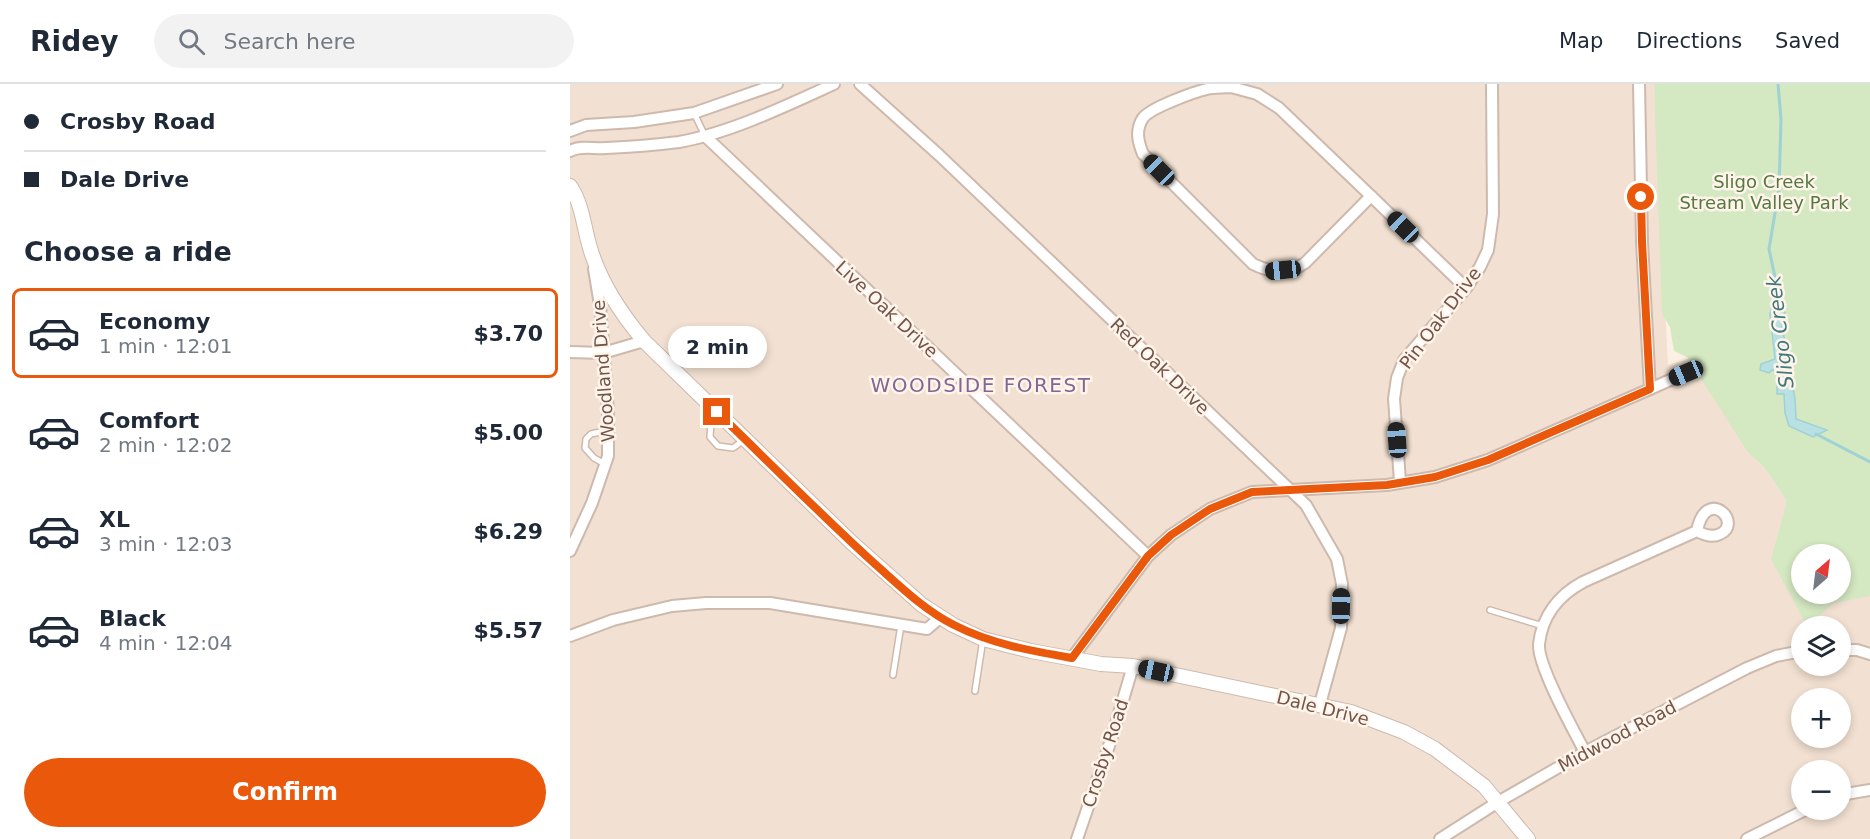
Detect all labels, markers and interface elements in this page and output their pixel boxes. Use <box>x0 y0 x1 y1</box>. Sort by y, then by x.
search box <box>154 14 574 68</box>
text: Ridey <box>30 25 118 58</box>
icon: search <box>175 25 208 58</box>
text: Search here <box>223 29 356 54</box>
text: Map <box>1559 29 1603 53</box>
text: Directions <box>1636 29 1742 53</box>
text: Saved <box>1775 29 1840 53</box>
text: Crosby Road <box>60 109 216 134</box>
car <box>1140 151 1178 189</box>
text: Dale Drive <box>60 167 189 192</box>
park label: Sligo Creek Stream Valley Park <box>1679 171 1849 213</box>
route start <box>1627 183 1654 210</box>
car <box>1384 208 1422 246</box>
text: Choose a ride <box>24 236 232 267</box>
street label: Live Oak Drive <box>832 256 942 362</box>
car <box>1264 259 1302 281</box>
street label: Pin Oak Drive <box>1395 263 1485 373</box>
water label: Sligo Creek <box>1761 273 1799 390</box>
street label: Woodland Drive <box>588 299 618 443</box>
icon: car <box>27 306 81 360</box>
text: Economy <box>99 309 210 334</box>
street label: Red Oak Drive <box>1106 314 1214 418</box>
text: $3.70 <box>473 321 543 346</box>
callout: 2 min <box>668 325 766 367</box>
text: 1 min · 12:01 <box>99 334 233 358</box>
text: 2 min <box>686 335 749 359</box>
car <box>1666 358 1706 388</box>
district label: WOODSIDE FOREST <box>871 373 1091 397</box>
route end <box>703 398 730 425</box>
icon: car <box>27 405 81 459</box>
text: Comfort <box>99 408 199 433</box>
text: $5.00 <box>473 420 543 445</box>
car <box>1387 421 1407 459</box>
text: 2 min · 12:02 <box>99 433 233 457</box>
icon: car <box>27 504 81 558</box>
text: XL <box>99 507 130 532</box>
text: $6.29 <box>473 519 543 544</box>
text: 3 min · 12:03 <box>99 532 233 556</box>
north arrow <box>1791 544 1851 604</box>
map controls <box>1791 544 1851 820</box>
car <box>1332 588 1350 624</box>
icon: car <box>27 603 81 657</box>
text: Black <box>99 606 166 631</box>
button: layers <box>1791 616 1851 676</box>
text: $5.57 <box>473 618 543 643</box>
text: 4 min · 12:04 <box>99 631 233 655</box>
car <box>1137 658 1175 684</box>
street label: Dale Drive <box>1275 686 1371 730</box>
button: + <box>1791 688 1851 748</box>
street label: Crosby Road <box>1078 696 1132 810</box>
street label: Midwood Road <box>1554 696 1680 776</box>
button: Confirm <box>24 758 546 827</box>
button: − <box>1791 760 1851 820</box>

